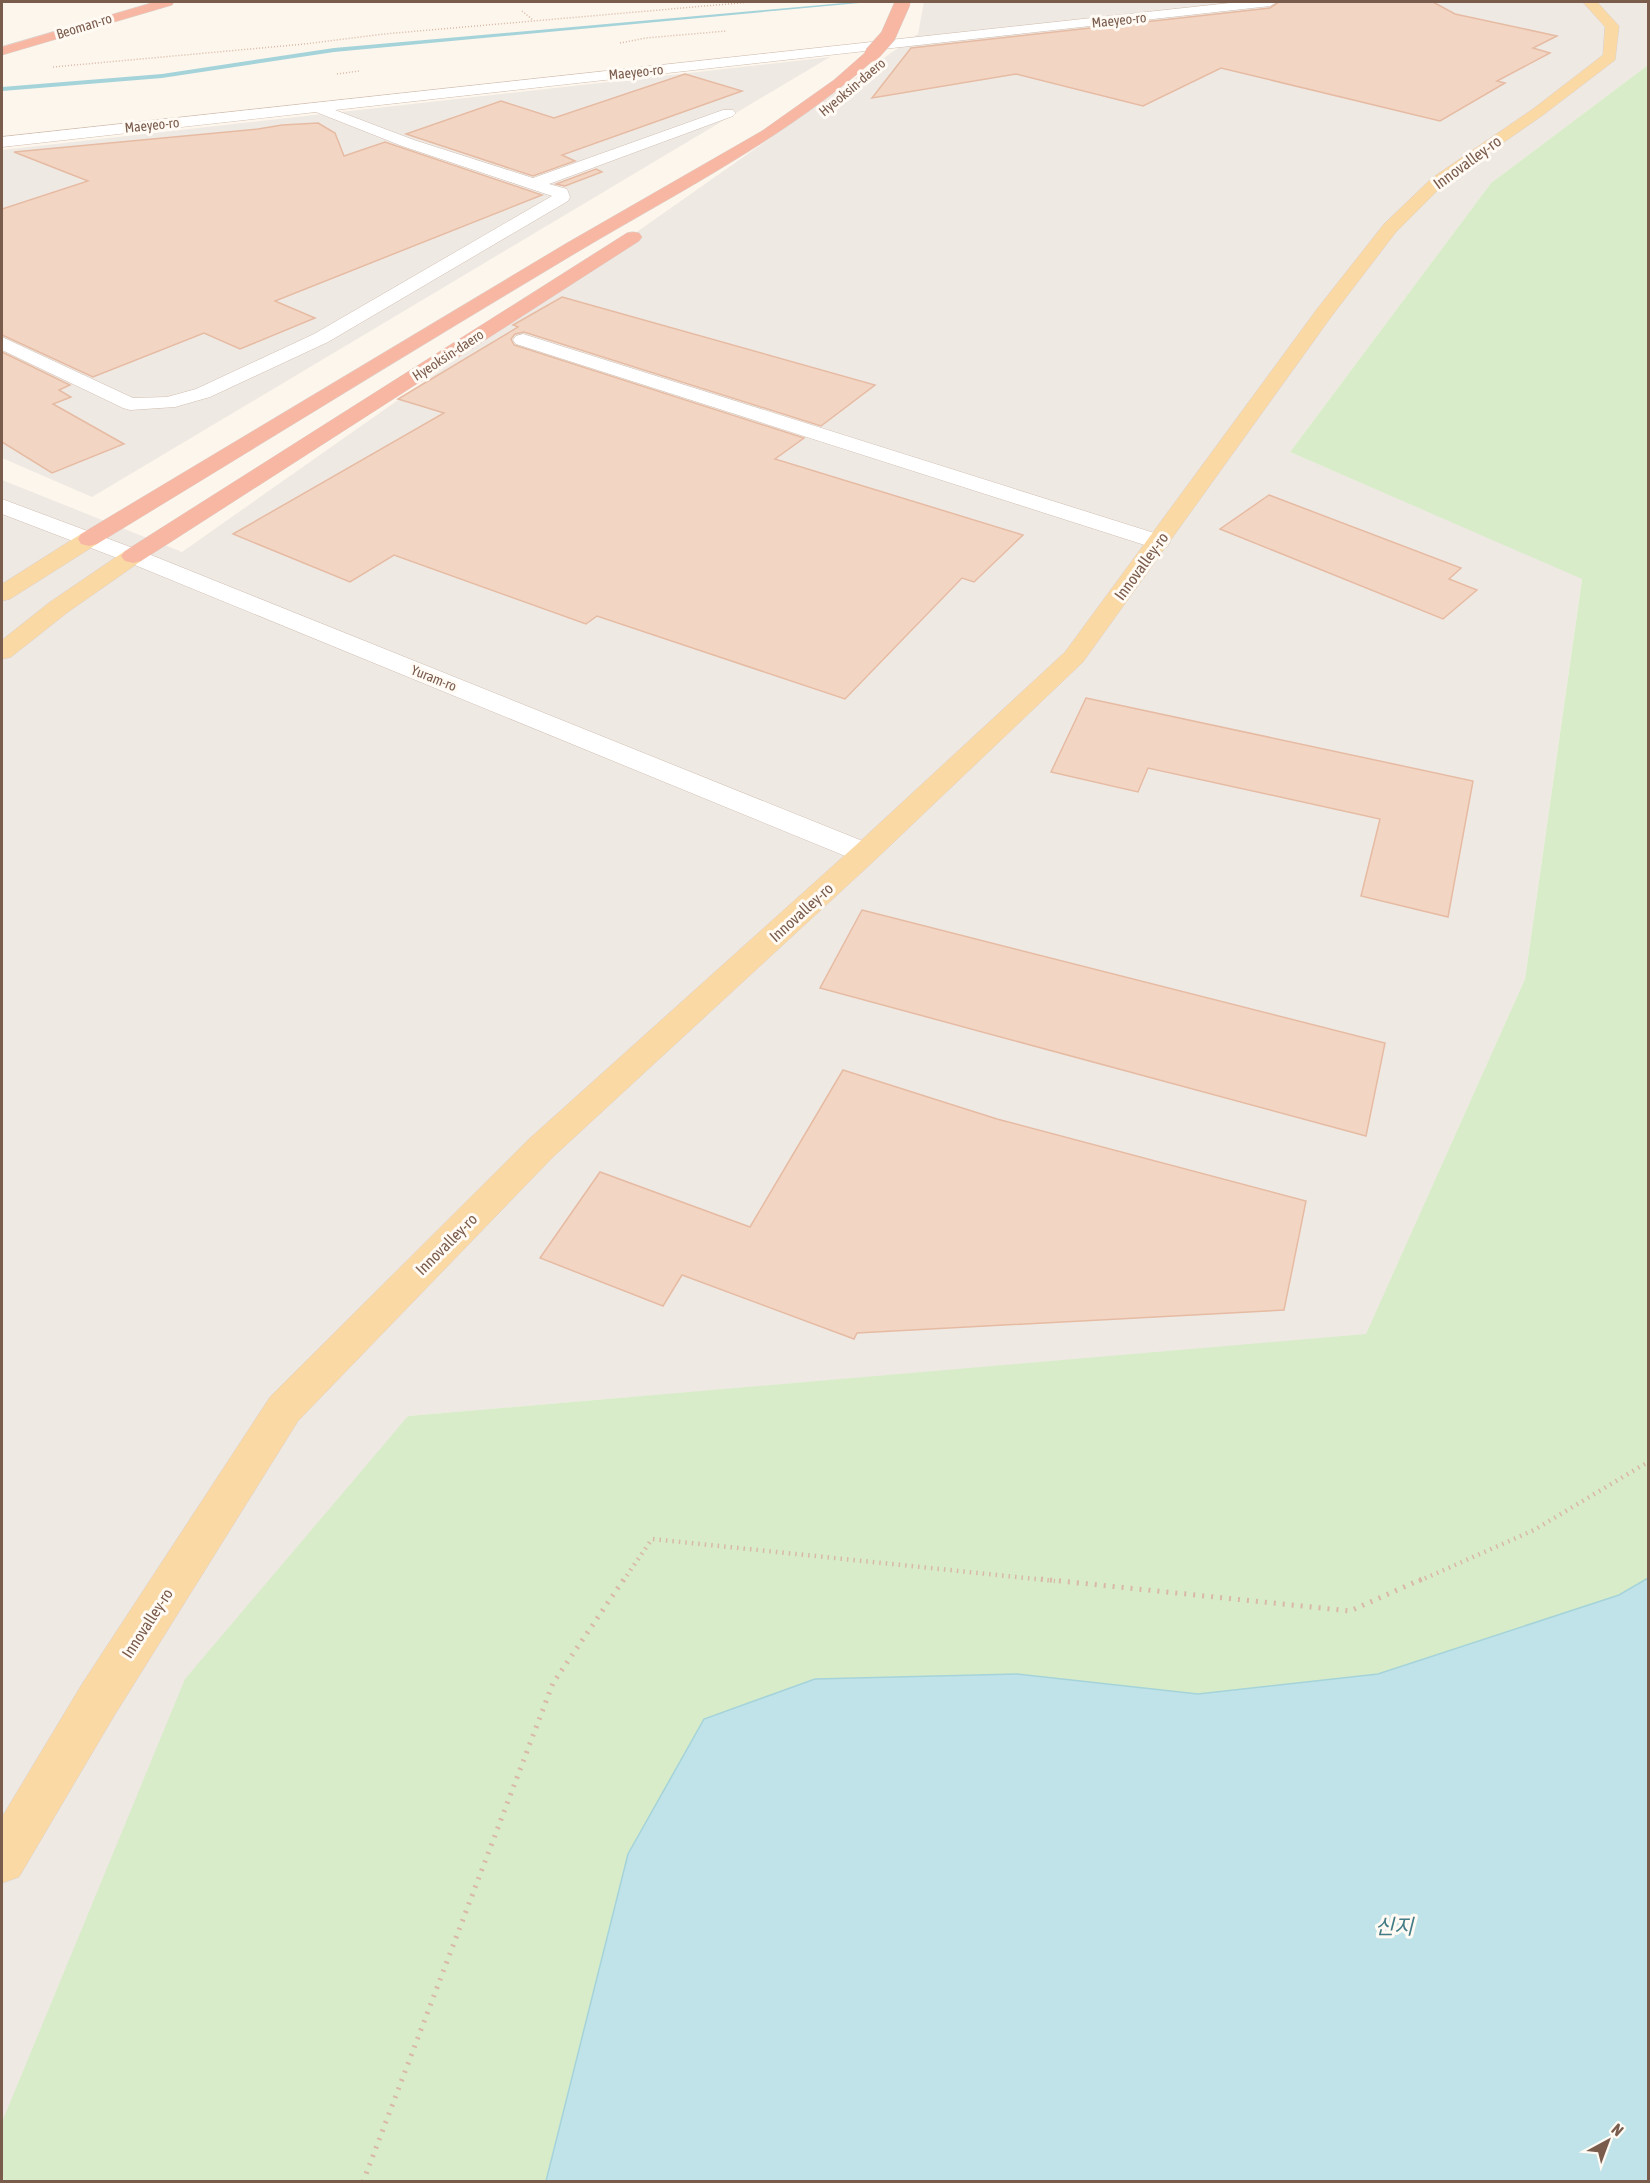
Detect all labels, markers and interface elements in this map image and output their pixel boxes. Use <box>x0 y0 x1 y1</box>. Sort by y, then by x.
street label: Maeyeo-ro <box>1091 9 1147 31</box>
street label: Beoman-ro <box>54 10 114 42</box>
street label: Hyeoksin-daero <box>816 55 888 119</box>
street label: Maeyeo-ro <box>608 61 664 83</box>
street label: Maeyeo-ro <box>124 114 180 136</box>
street label: Innovalley-ro <box>1430 131 1505 193</box>
street label: Hyeoksin-daero <box>409 326 487 384</box>
street label: Innovalley-ro <box>1110 529 1172 604</box>
street label: Yuram-ro <box>409 662 459 694</box>
street label: Innovalley-ro <box>766 879 837 946</box>
street label: Innovalley-ro <box>412 1210 481 1279</box>
street label: Innovalley-ro <box>118 1585 177 1662</box>
water label: 신지 <box>1375 1914 1415 1938</box>
north arrow <box>1578 2111 1638 2171</box>
text: N <box>1608 2120 1627 2140</box>

